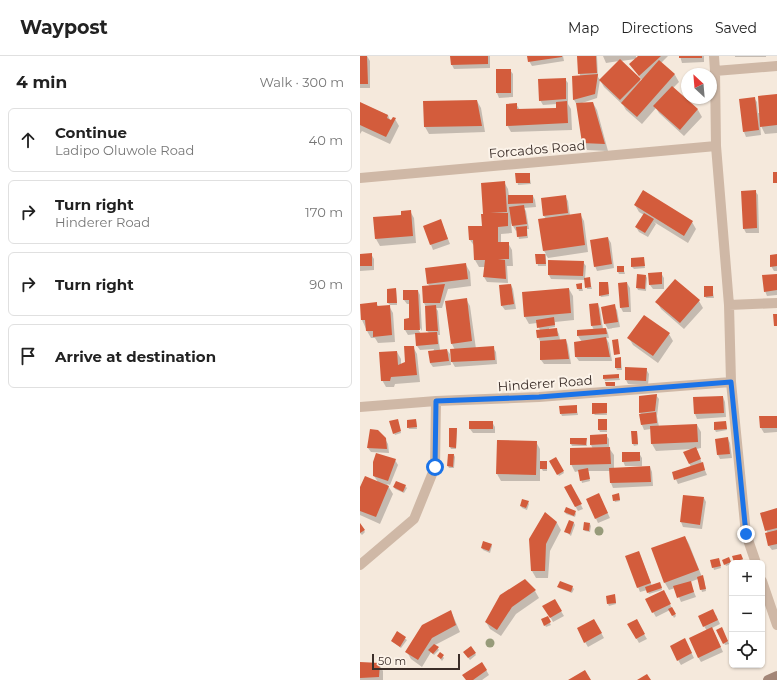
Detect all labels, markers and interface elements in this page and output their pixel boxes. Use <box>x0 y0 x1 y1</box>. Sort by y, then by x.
text: Waypost <box>20 16 108 39</box>
text: Map <box>568 19 599 37</box>
text: Directions <box>621 19 693 37</box>
text: Saved <box>715 19 757 37</box>
north arrow <box>681 68 717 104</box>
text: 4 min <box>16 72 67 92</box>
text: Walk · 300 m <box>259 74 344 90</box>
text: Continue <box>55 123 127 142</box>
icon: ahead <box>17 129 39 151</box>
text: 40 m <box>309 132 343 148</box>
street label: Forcados Road <box>488 137 586 161</box>
text: Ladipo Oluwole Road <box>55 142 194 158</box>
text: Turn right <box>55 195 134 214</box>
icon: right <box>17 201 39 223</box>
text: 170 m <box>305 204 343 220</box>
text: Hinderer Road <box>55 214 150 230</box>
icon: right <box>17 273 39 295</box>
text: Turn right <box>55 275 134 294</box>
text: 90 m <box>309 276 343 292</box>
icon: arrive <box>17 345 39 367</box>
text: Arrive at destination <box>55 347 216 366</box>
street label: Hinderer Road <box>497 372 593 394</box>
route start <box>426 458 444 476</box>
route end <box>737 525 755 543</box>
map controls <box>729 560 765 668</box>
button: + <box>729 560 765 596</box>
button: − <box>729 596 765 632</box>
button: locate <box>729 632 765 668</box>
scale bar <box>372 652 460 671</box>
text: 50 m <box>378 654 406 668</box>

